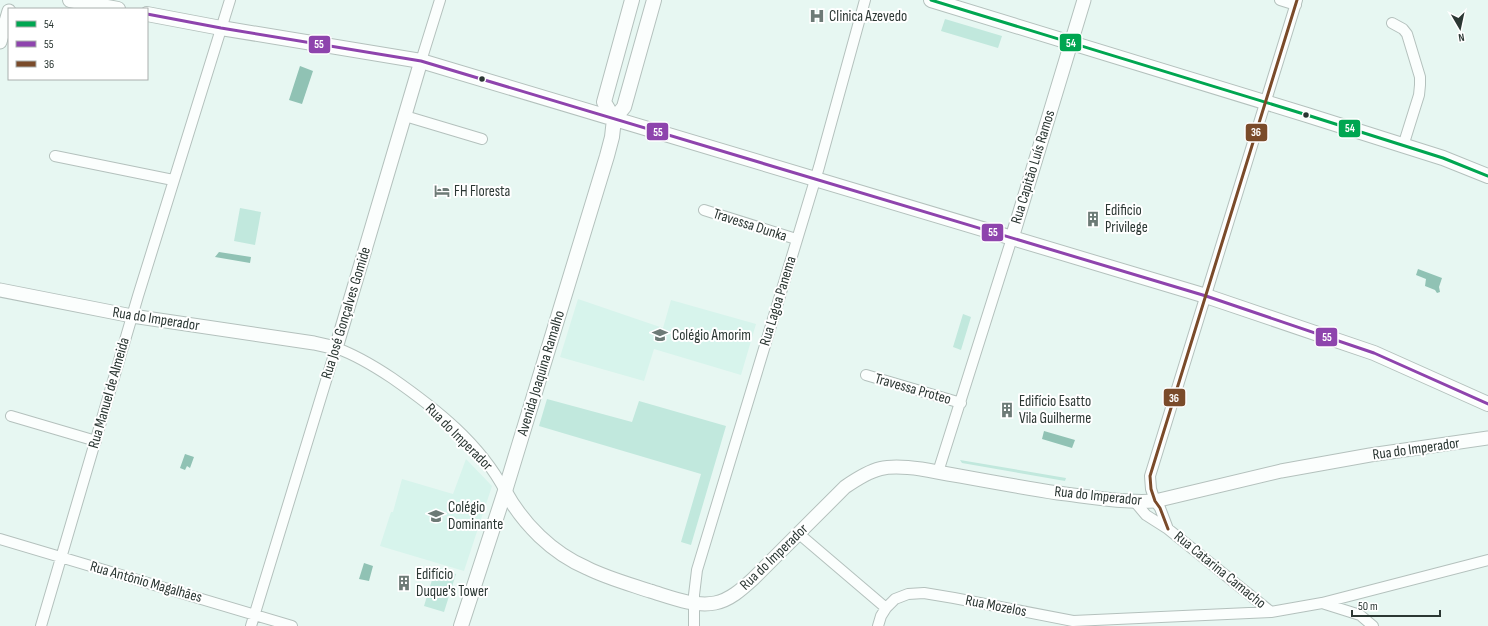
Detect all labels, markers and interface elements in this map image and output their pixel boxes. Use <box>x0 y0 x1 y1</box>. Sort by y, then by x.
hospital icon: Clinica Azevedo <box>808 7 826 25</box>
place label: Clinica Azevedo <box>829 7 907 26</box>
legend <box>8 8 148 80</box>
north arrow <box>1440 8 1480 48</box>
text: 54 <box>44 17 54 32</box>
text: N <box>1457 31 1465 44</box>
line badge: 54 <box>1059 33 1082 52</box>
line badge: 55 <box>308 35 331 54</box>
text: 55 <box>44 37 54 52</box>
text: 54 <box>1066 37 1076 50</box>
text: 55 <box>314 38 324 51</box>
text: 36 <box>44 57 54 72</box>
unlabelled marker <box>477 74 487 84</box>
street label: Rua Capitão Luís Ramos <box>1007 108 1059 226</box>
unlabelled marker <box>1301 110 1311 120</box>
line badge: 54 <box>1338 119 1361 138</box>
line badge: 55 <box>646 122 669 141</box>
text: 54 <box>1345 122 1355 135</box>
line badge: 36 <box>1245 123 1268 142</box>
text: 55 <box>653 126 663 139</box>
text: 36 <box>1251 126 1261 139</box>
hotel icon: FH Floresta <box>433 182 451 200</box>
place label: FH Floresta <box>454 182 511 201</box>
place label: Edificio Privilege <box>1105 201 1148 237</box>
street label: Travessa Dunka <box>711 204 790 246</box>
building icon: Edificio Privilege <box>1084 210 1102 228</box>
line badge: 55 <box>981 223 1004 242</box>
text: 55 <box>988 226 998 239</box>
street label: Rua José Gonçalves Gomide <box>317 245 375 381</box>
street label: Rua Lagoa Panema <box>755 254 801 348</box>
street label: Rua do Imperador <box>111 303 202 335</box>
street label: Avenida Joaquina Ramalho <box>513 308 569 439</box>
school or university icon: Colégio Amorim <box>651 326 669 344</box>
place label: Colégio Amorim <box>672 326 751 345</box>
line badge: 55 <box>1315 327 1338 347</box>
text: 55 <box>1322 331 1332 344</box>
street label: Rua Manuel de Almeida <box>84 335 134 451</box>
street label: Travessa Proteo <box>873 369 953 409</box>
line badge: 36 <box>1163 388 1186 407</box>
place label: Edifício Esatto Vila Guilherme <box>1019 392 1091 428</box>
text: 36 <box>1169 392 1179 405</box>
street label: Rua do Imperador <box>421 399 497 475</box>
building icon: Edifício Esatto Vila Guilherme <box>998 401 1016 419</box>
street label: Rua do Imperador <box>1371 433 1461 465</box>
street label: Rua do Imperador <box>1053 482 1143 510</box>
place label: Colégio Dominante <box>448 498 503 534</box>
school or university icon: Colégio Dominante <box>427 507 445 525</box>
street label: Rua do Imperador <box>736 519 813 594</box>
street label: Rua Catarina Camacho <box>1170 527 1270 613</box>
street label: Rua Antônio Magalhães <box>88 557 204 607</box>
place label: Edifício Duque's Tower <box>416 565 489 601</box>
building icon: Edifício Duque's Tower <box>395 574 413 592</box>
street label: Rua Mozelos <box>964 591 1028 621</box>
scale bar <box>1352 592 1440 618</box>
text: 50 m <box>1358 599 1378 614</box>

